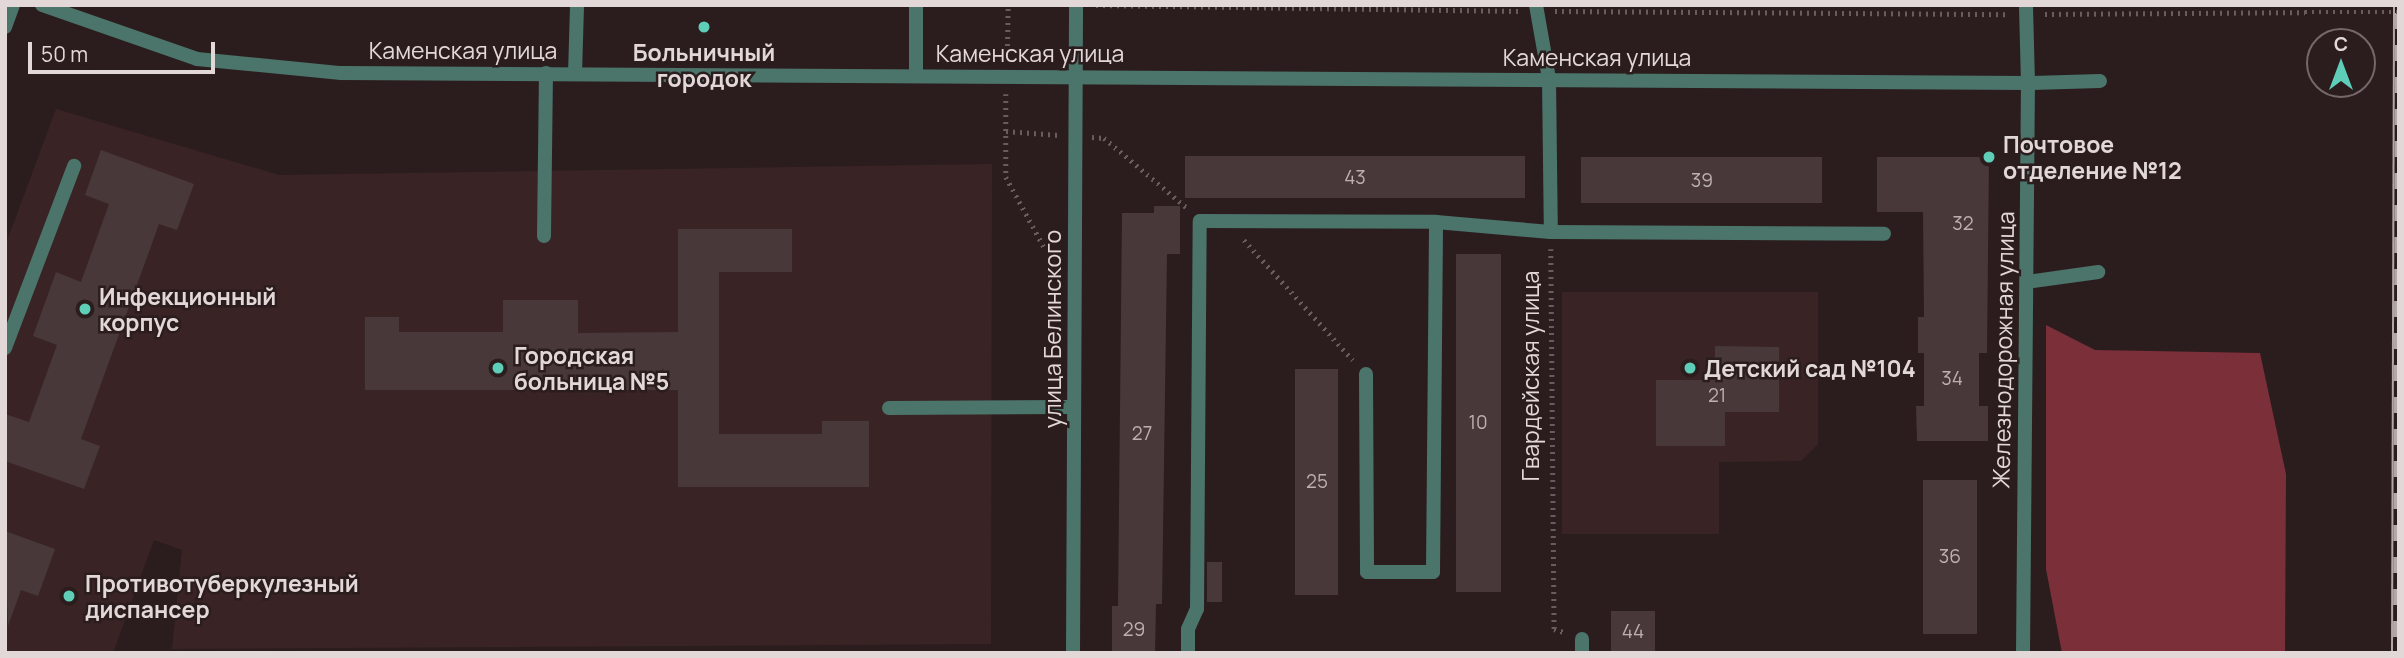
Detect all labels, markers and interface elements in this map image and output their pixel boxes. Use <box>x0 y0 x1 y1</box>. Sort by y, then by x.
marker: Больничный городок <box>696 19 712 35</box>
scale bar <box>32 28 219 72</box>
north arrow <box>2306 28 2376 98</box>
text: С <box>2334 31 2348 57</box>
street label: Каменская улица <box>369 36 557 64</box>
place label: Больничный городок <box>633 38 775 92</box>
street label: Каменская улица <box>936 39 1124 67</box>
text: 50 m <box>41 40 88 68</box>
street label: Каменская улица <box>1503 43 1691 71</box>
place label: Почтовое отделение №12 <box>2003 130 2182 184</box>
marker: Почтовое отделение №12 <box>1981 149 1997 165</box>
house number: 43 <box>1344 167 1366 189</box>
house number: 39 <box>1691 170 1713 192</box>
street label: Железнодорожная улица <box>1987 211 2019 489</box>
house number: 32 <box>1952 213 1974 235</box>
street label: улица Белинского <box>1038 230 1066 428</box>
street label: Гвардейская улица <box>1516 271 1544 481</box>
place label: Инфекционный корпус <box>99 282 276 336</box>
marker: Инфекционный корпус <box>77 301 93 317</box>
place label: Городская больница №5 <box>514 341 669 395</box>
place label: Детский сад №104 <box>1704 354 1916 382</box>
marker: Городская больница №5 <box>488 358 508 378</box>
marker: Детский сад №104 <box>1682 360 1698 376</box>
house number: 34 <box>1941 368 1963 390</box>
house number: 21 <box>1708 385 1726 407</box>
house number: 10 <box>1469 412 1487 434</box>
house number: 27 <box>1132 423 1152 445</box>
house number: 25 <box>1306 471 1328 493</box>
house number: 36 <box>1939 546 1961 568</box>
place label: Противотуберкулезный диспансер <box>85 569 359 623</box>
marker: Противотуберкулезный диспансер <box>59 586 79 606</box>
house number: 29 <box>1123 619 1145 641</box>
house number: 44 <box>1622 621 1644 643</box>

